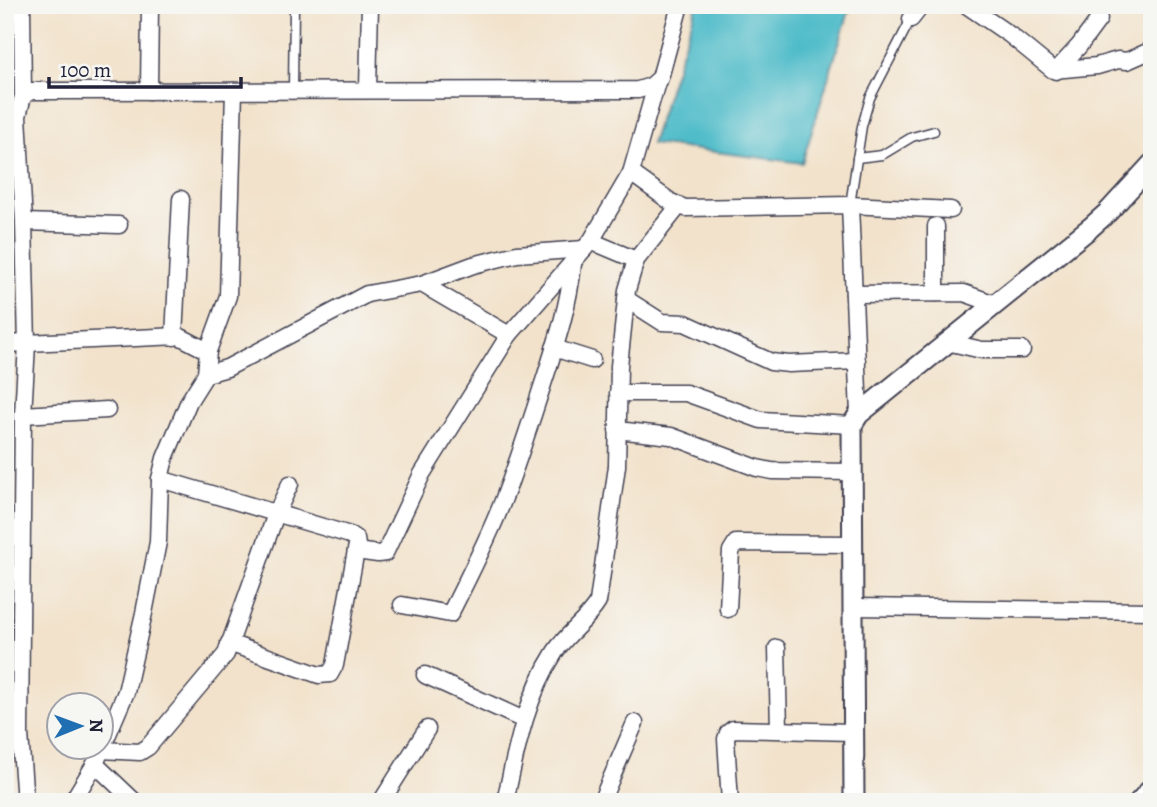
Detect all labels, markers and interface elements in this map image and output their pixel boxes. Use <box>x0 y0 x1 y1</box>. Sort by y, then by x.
scale bar <box>49 46 242 90</box>
text: 100 m <box>60 56 111 84</box>
north arrow <box>46 692 116 762</box>
text: N <box>83 719 109 733</box>

